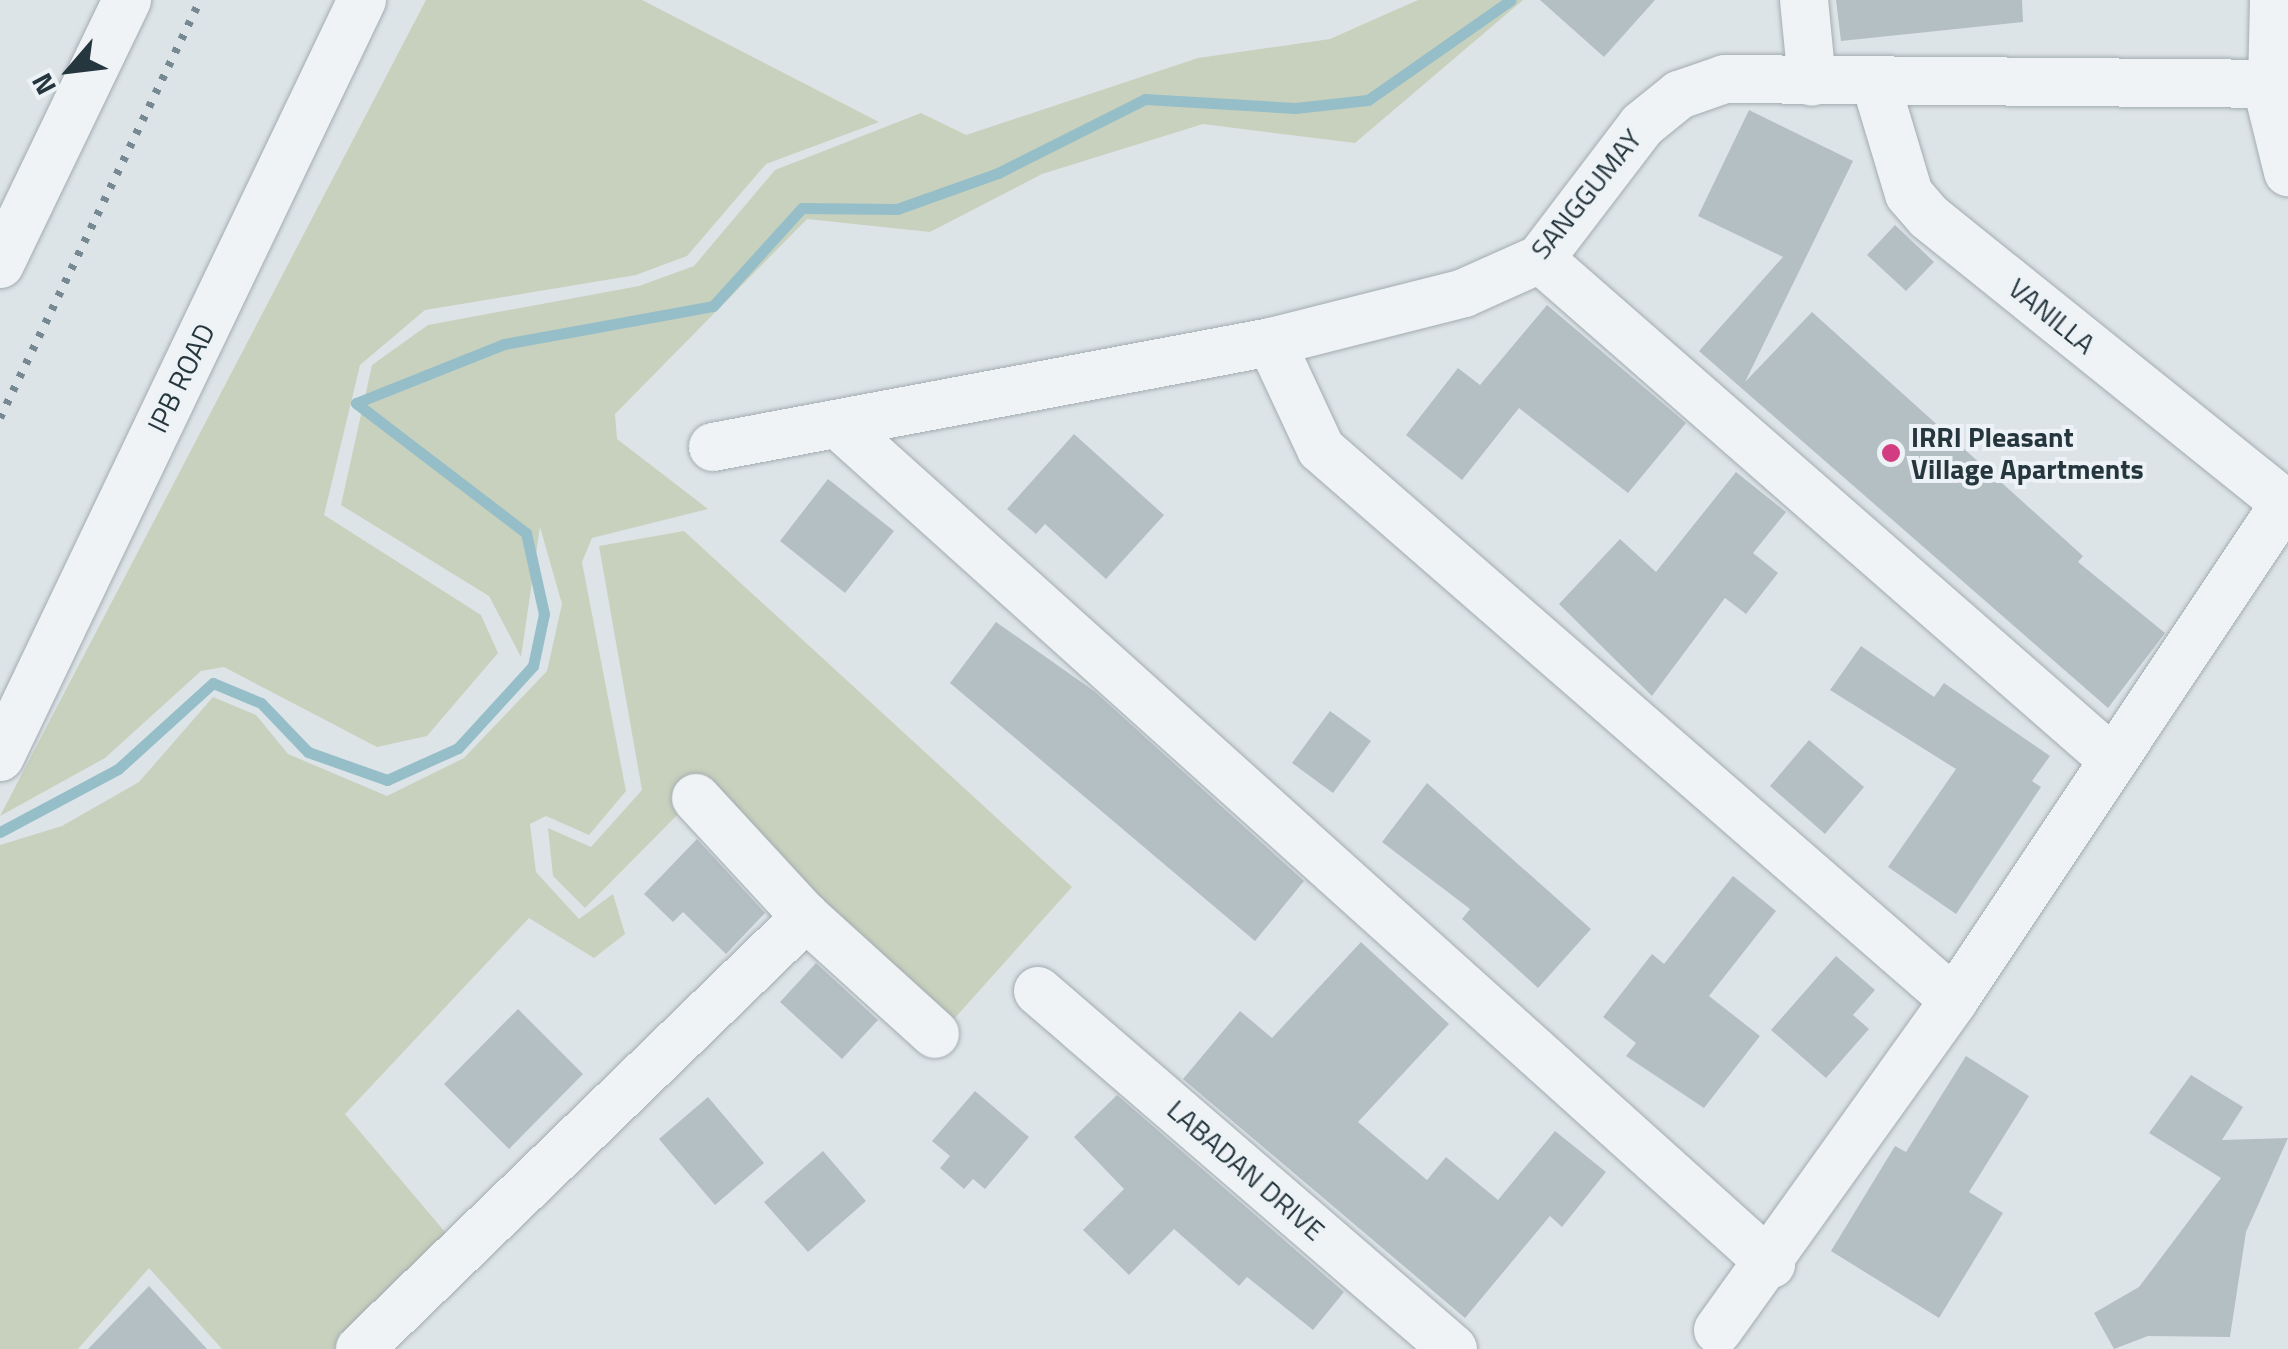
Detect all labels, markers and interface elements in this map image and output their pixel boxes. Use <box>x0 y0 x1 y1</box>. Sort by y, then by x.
north arrow <box>20 20 120 120</box>
text: N <box>20 66 67 103</box>
street label: SANGGUMAY <box>1524 122 1648 266</box>
street label: VANILLA <box>2002 271 2102 361</box>
street label: IPB ROAD <box>140 318 222 438</box>
place label: IRRI Pleasant Village Apartments <box>1911 420 2144 486</box>
marker: IRRI Pleasant Village Apartments <box>1880 442 1902 464</box>
street label: LABADAN DRIVE <box>1161 1093 1331 1247</box>

